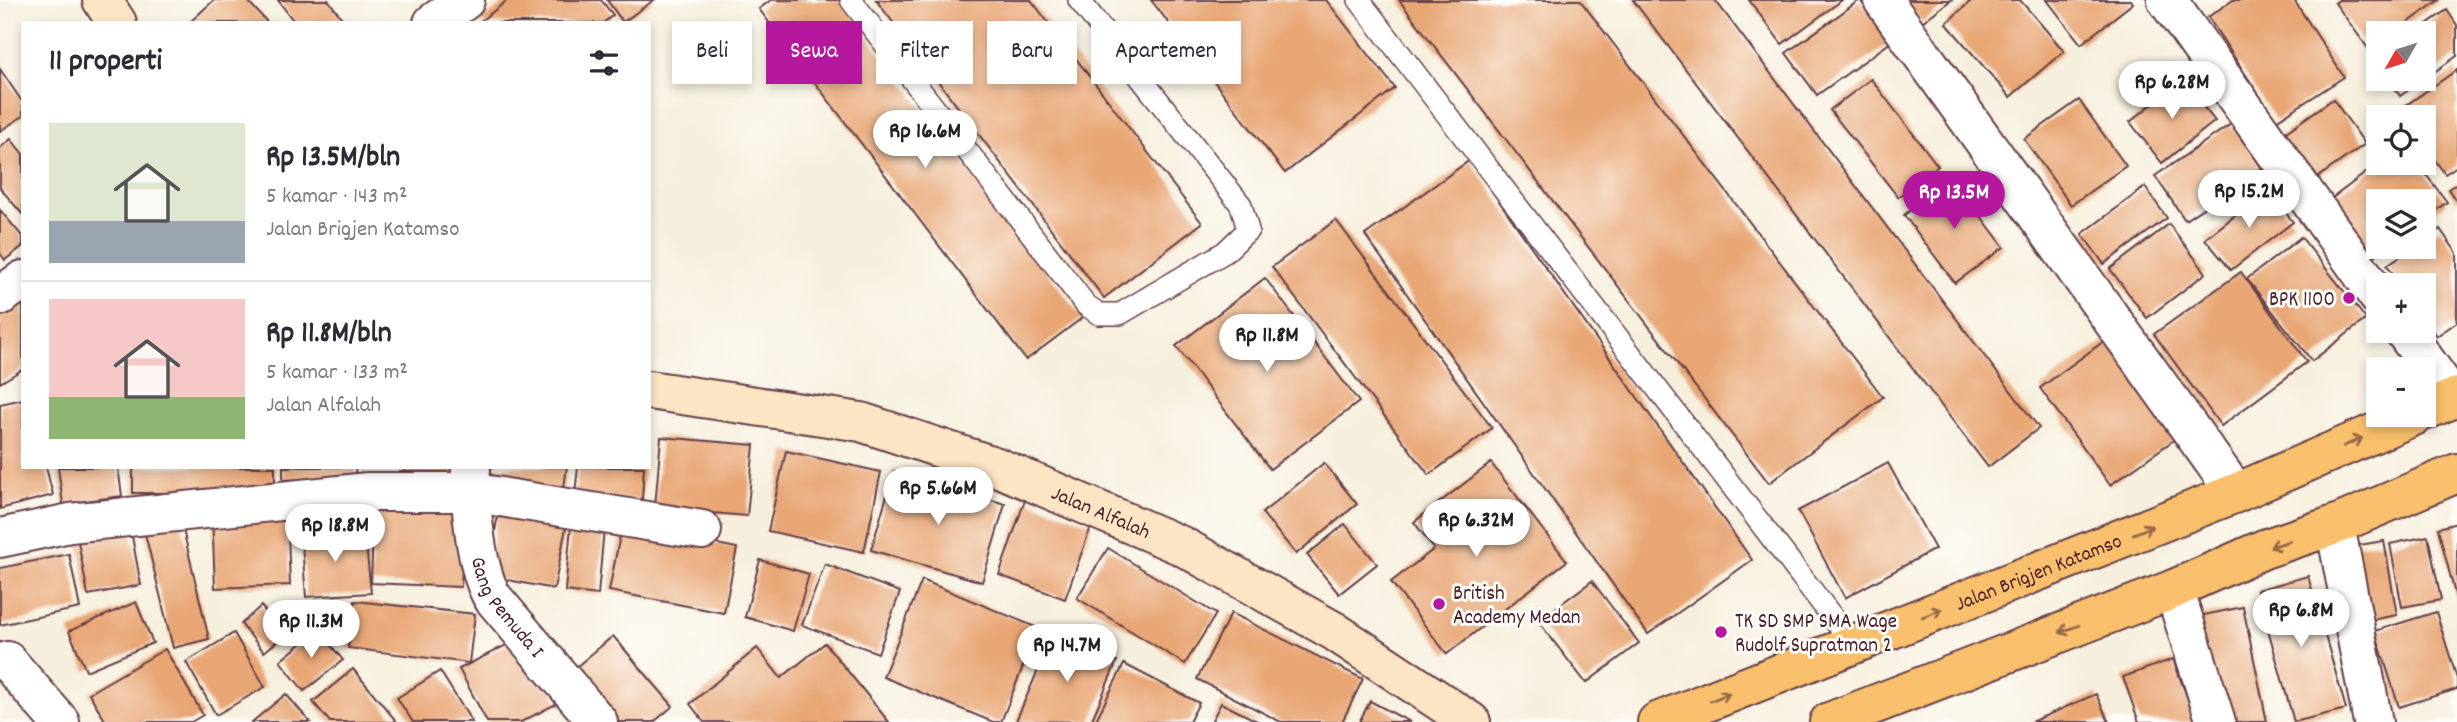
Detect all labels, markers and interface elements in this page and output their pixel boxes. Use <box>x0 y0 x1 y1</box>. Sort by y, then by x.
chip: Beli <box>672 21 752 84</box>
chip: Sewa <box>766 21 862 84</box>
chip: Filter <box>876 21 973 84</box>
chip: Baru <box>987 21 1077 84</box>
chip: Apartemen <box>1091 21 1241 84</box>
north arrow <box>2366 21 2436 91</box>
map controls <box>2366 21 2436 427</box>
text: 11 properti <box>49 42 162 85</box>
icon: filters <box>585 44 623 82</box>
pin: Rp 6.28M <box>2100 61 2244 121</box>
text: Rp 6.28M <box>2135 67 2209 100</box>
button: locate <box>2366 105 2436 175</box>
pin: Rp 16.6M <box>853 110 997 170</box>
text: Rp 16.6M <box>889 116 961 149</box>
text: Rp 13.5M/bln <box>266 138 400 181</box>
icon: home <box>105 151 189 235</box>
pin: Rp 15.2M <box>2177 170 2321 230</box>
pin: Rp 13.5M <box>1882 172 2026 231</box>
text: Rp 15.2M <box>2214 176 2284 209</box>
text: Rp 13.5M <box>1919 177 1989 210</box>
text: 5 kamar · 143 m² <box>266 181 407 214</box>
button: layers <box>2366 189 2436 259</box>
text: Jalan Brigjen Katamso <box>266 214 459 247</box>
button: + <box>2366 273 2436 343</box>
place label: BPK 1100 <box>2269 286 2335 316</box>
marker: BPK 1100 <box>2341 290 2357 306</box>
text: Rp 11.8M/bln <box>266 314 392 357</box>
pin: Rp 11.8M <box>1195 314 1339 374</box>
text: Rp 11.8M <box>1235 320 1299 353</box>
icon: home <box>105 327 189 411</box>
text: 5 kamar · 133 m² <box>266 357 408 390</box>
button: − <box>2366 357 2436 427</box>
text: Jalan Alfalah <box>266 390 381 423</box>
one-way arrow <box>2342 435 2364 448</box>
pin: Rp 5.66M <box>866 468 1010 527</box>
text: Rp 5.66M <box>899 473 977 506</box>
street label: Jalan Alfalah <box>1046 480 1154 549</box>
pin: Rp 6.32M <box>1404 500 1548 559</box>
pin: Rp 18.8M <box>263 504 407 564</box>
text: Rp 6.32M <box>1438 505 1514 538</box>
text: Rp 18.8M <box>301 510 369 543</box>
one-way arrow <box>2132 522 2154 535</box>
street label: Jalan Brigjen Katamso <box>1952 528 2127 620</box>
one-way arrow <box>2269 539 2291 551</box>
street label: Gang Pemuda I <box>461 554 550 666</box>
place label: British Academy Medan <box>1453 580 1581 634</box>
pin: Rp 6.8M <box>2236 590 2366 649</box>
text: Rp 6.8M <box>2269 595 2333 628</box>
marker: British Academy Medan <box>1431 596 1447 612</box>
pin: Rp 11.3M <box>239 600 383 660</box>
text: Rp 11.3M <box>279 606 343 639</box>
one-way arrow <box>1920 606 1942 619</box>
place label: TK SD SMP SMA Wage Rudolf Supratman 2 <box>1735 608 1897 662</box>
pin: Rp 14.7M <box>995 624 1139 684</box>
marker: TK SD SMP SMA Wage Rudolf Supratman 2 <box>1713 624 1729 640</box>
one-way arrow <box>2059 624 2081 637</box>
text: Rp 14.7M <box>1033 630 1101 663</box>
one-way arrow <box>1709 689 1731 702</box>

